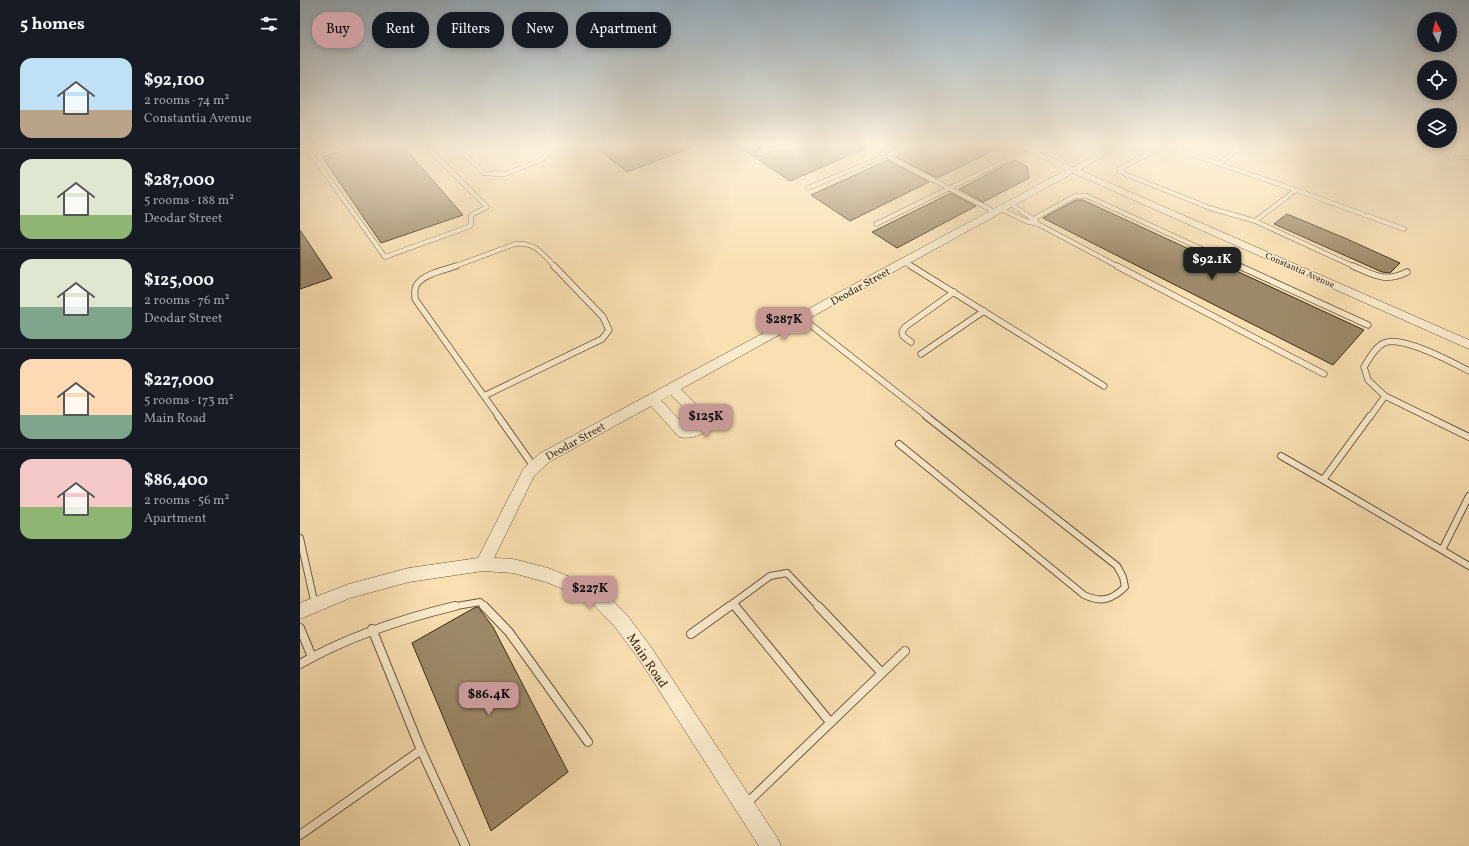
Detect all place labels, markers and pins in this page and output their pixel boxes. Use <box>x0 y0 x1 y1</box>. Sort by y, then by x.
pin: $92.1K <box>1179 247 1245 281</box>
pin: $287K <box>756 307 812 341</box>
pin: $125K <box>678 404 734 438</box>
pin: $227K <box>562 576 618 610</box>
pin: $86.4K <box>456 682 522 716</box>

